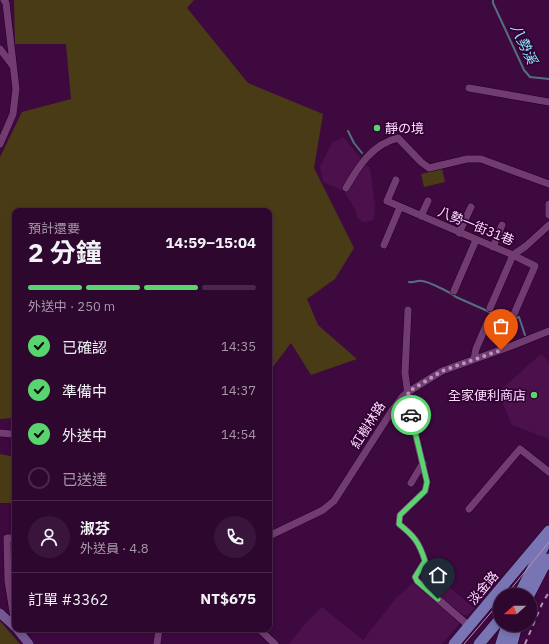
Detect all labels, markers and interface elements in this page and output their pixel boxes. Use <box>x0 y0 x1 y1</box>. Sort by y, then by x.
water label: 八勢溪 <box>507 21 542 69</box>
place label: 靜の境 <box>385 120 424 137</box>
marker: 靜の境 <box>372 123 382 133</box>
street label: 八勢一街31巷 <box>435 203 517 249</box>
text: 預計還要 <box>28 220 80 237</box>
text: 14:59–15:04 <box>165 233 256 252</box>
text: 2 分鐘 <box>28 235 102 269</box>
text: 外送中 · 250 m <box>28 298 115 315</box>
pin <box>484 309 518 350</box>
icon: bag <box>490 315 512 337</box>
icon: check <box>28 335 50 357</box>
text: 已確認 <box>62 338 107 357</box>
text: 14:35 <box>221 338 256 355</box>
icon: check <box>28 379 50 401</box>
text: 準備中 <box>62 382 107 401</box>
text: 14:37 <box>221 382 256 399</box>
place label: 全家便利商店 <box>448 387 526 404</box>
marker: 全家便利商店 <box>529 390 539 400</box>
courier <box>391 395 431 435</box>
street label: 紅樹林路 <box>347 398 389 452</box>
icon: car <box>400 404 422 426</box>
icon: check <box>28 423 50 445</box>
text: 外送中 <box>62 426 107 445</box>
text: 14:54 <box>221 426 256 443</box>
text: 已送達 <box>62 470 107 489</box>
button: person <box>28 516 70 558</box>
button: phone <box>214 516 256 558</box>
text: 淑芬 <box>80 519 110 538</box>
text: 外送員 · 4.8 <box>80 540 149 557</box>
pin <box>421 558 455 599</box>
icon: home <box>427 564 449 586</box>
street label: 淡金路 <box>464 568 502 608</box>
north arrow <box>493 588 537 632</box>
map controls <box>493 588 537 632</box>
text: NT$675 <box>200 589 256 608</box>
text: 訂單 #3362 <box>28 590 108 609</box>

